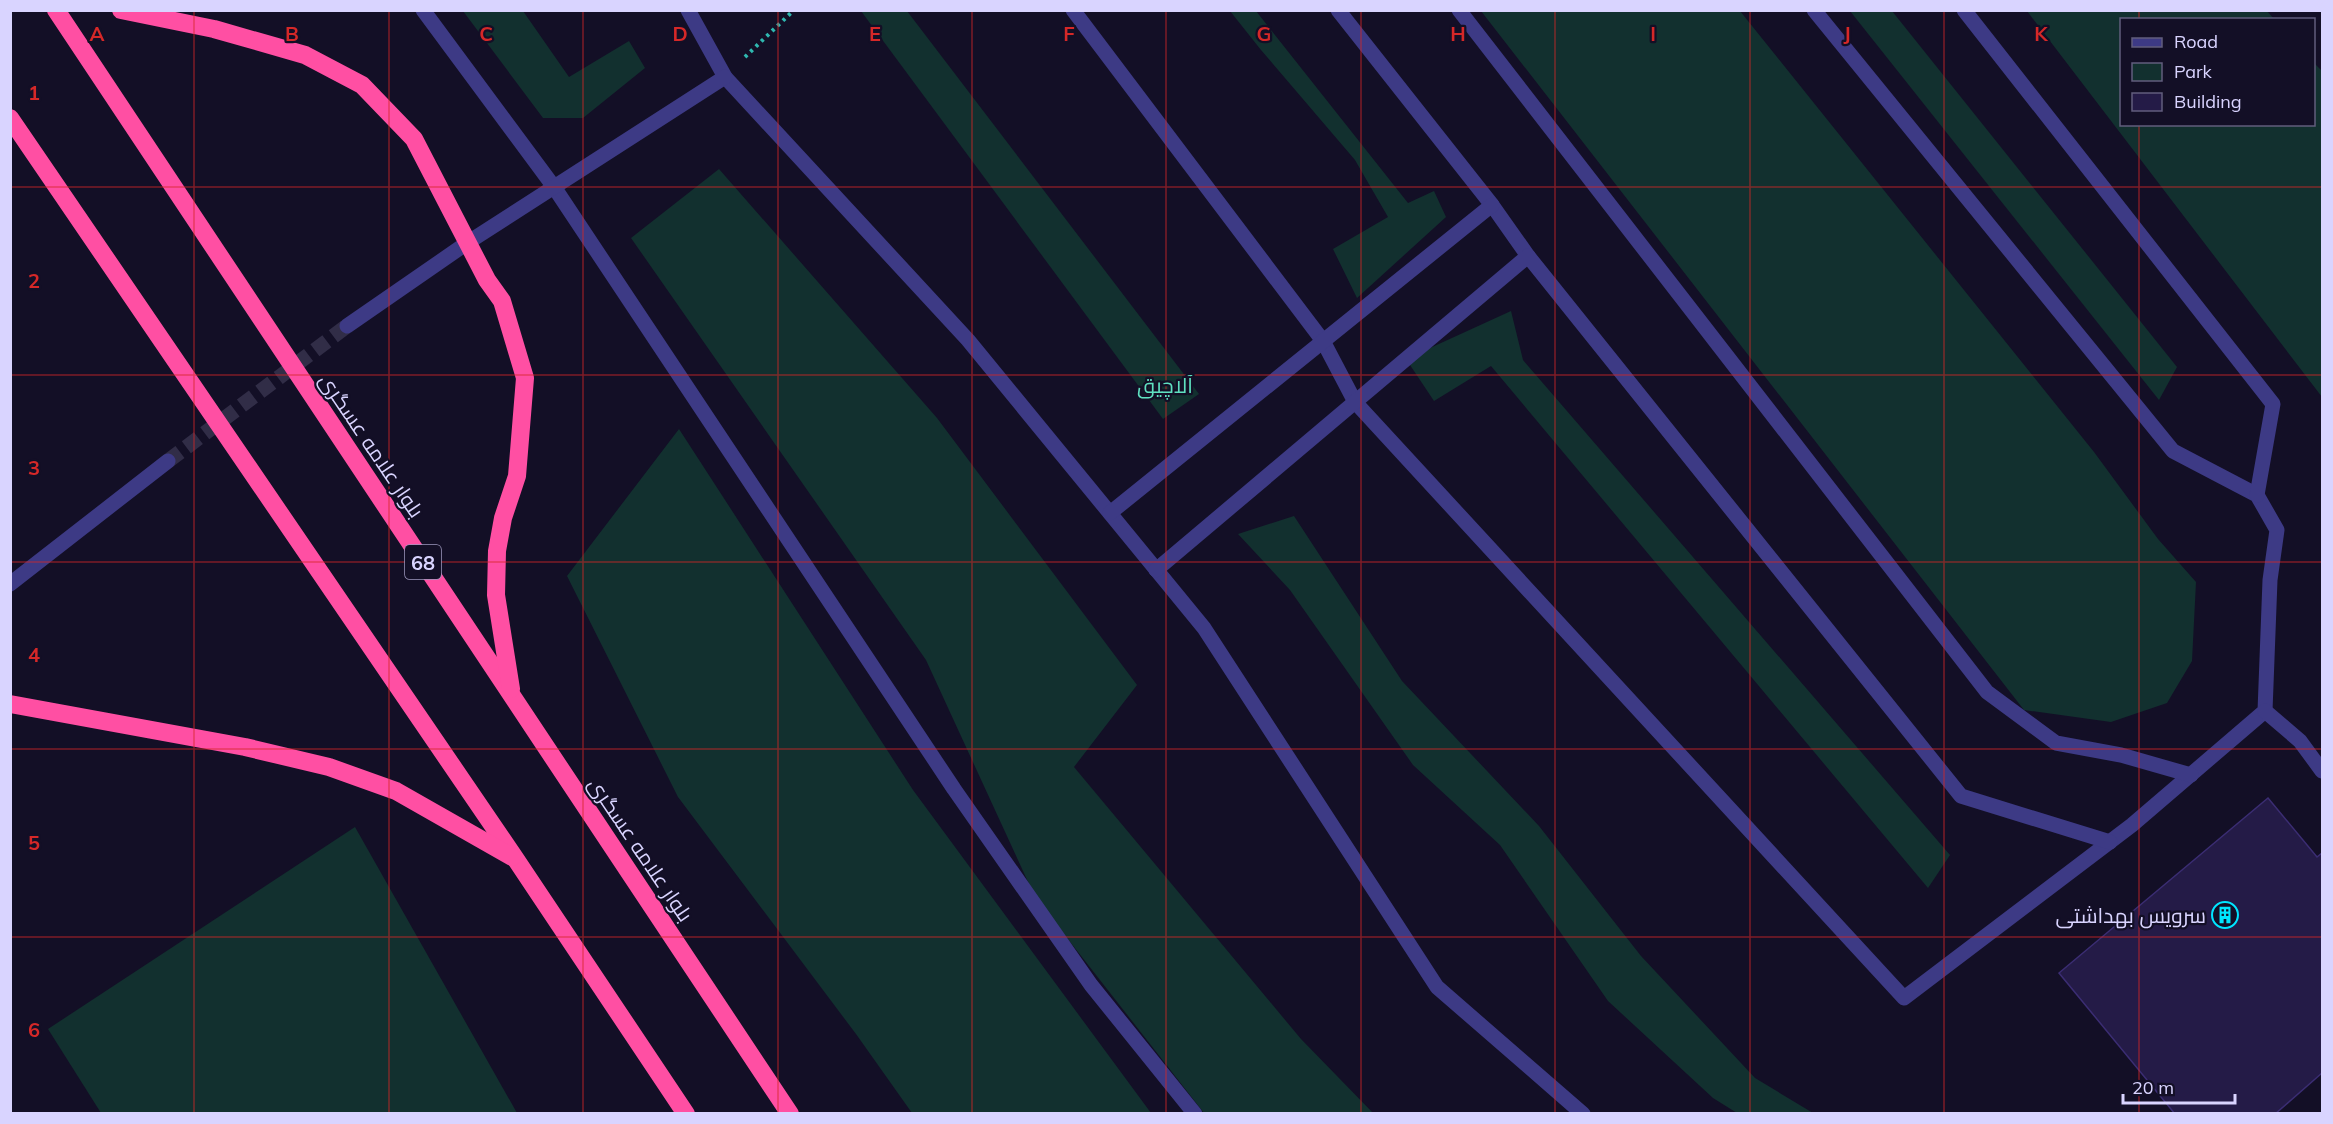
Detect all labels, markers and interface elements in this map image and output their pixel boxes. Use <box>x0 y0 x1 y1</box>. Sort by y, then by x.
legend <box>2120 18 2315 126</box>
text: A <box>90 21 105 46</box>
text: B <box>285 21 299 46</box>
text: C <box>479 21 493 46</box>
text: D <box>672 21 688 46</box>
text: E <box>869 21 881 46</box>
text: F <box>1063 21 1075 46</box>
text: G <box>1257 21 1271 46</box>
text: H <box>1450 21 1466 46</box>
text: I <box>1650 21 1656 46</box>
text: J <box>1843 21 1851 46</box>
text: K <box>2034 21 2048 46</box>
text: Road <box>2174 30 2218 53</box>
text: Park <box>2174 60 2213 83</box>
text: 1 <box>28 80 40 105</box>
text: Building <box>2174 90 2242 113</box>
text: 2 <box>28 268 40 293</box>
street label: بلوار علامه عسگری <box>313 368 430 523</box>
park label: آلاچیق <box>1137 372 1193 400</box>
text: 3 <box>28 455 40 480</box>
road number: 68 <box>405 545 441 579</box>
text: 4 <box>28 642 40 667</box>
street label: بلوار علامه عسگری <box>582 772 699 927</box>
text: 5 <box>28 830 40 855</box>
building icon: سرویس بهداشتی <box>2210 900 2240 930</box>
place label: سرویس بهداشتی <box>2056 902 2206 929</box>
text: 6 <box>28 1017 40 1042</box>
scale bar <box>2123 1067 2236 1105</box>
text: 20 m <box>2132 1076 2174 1099</box>

